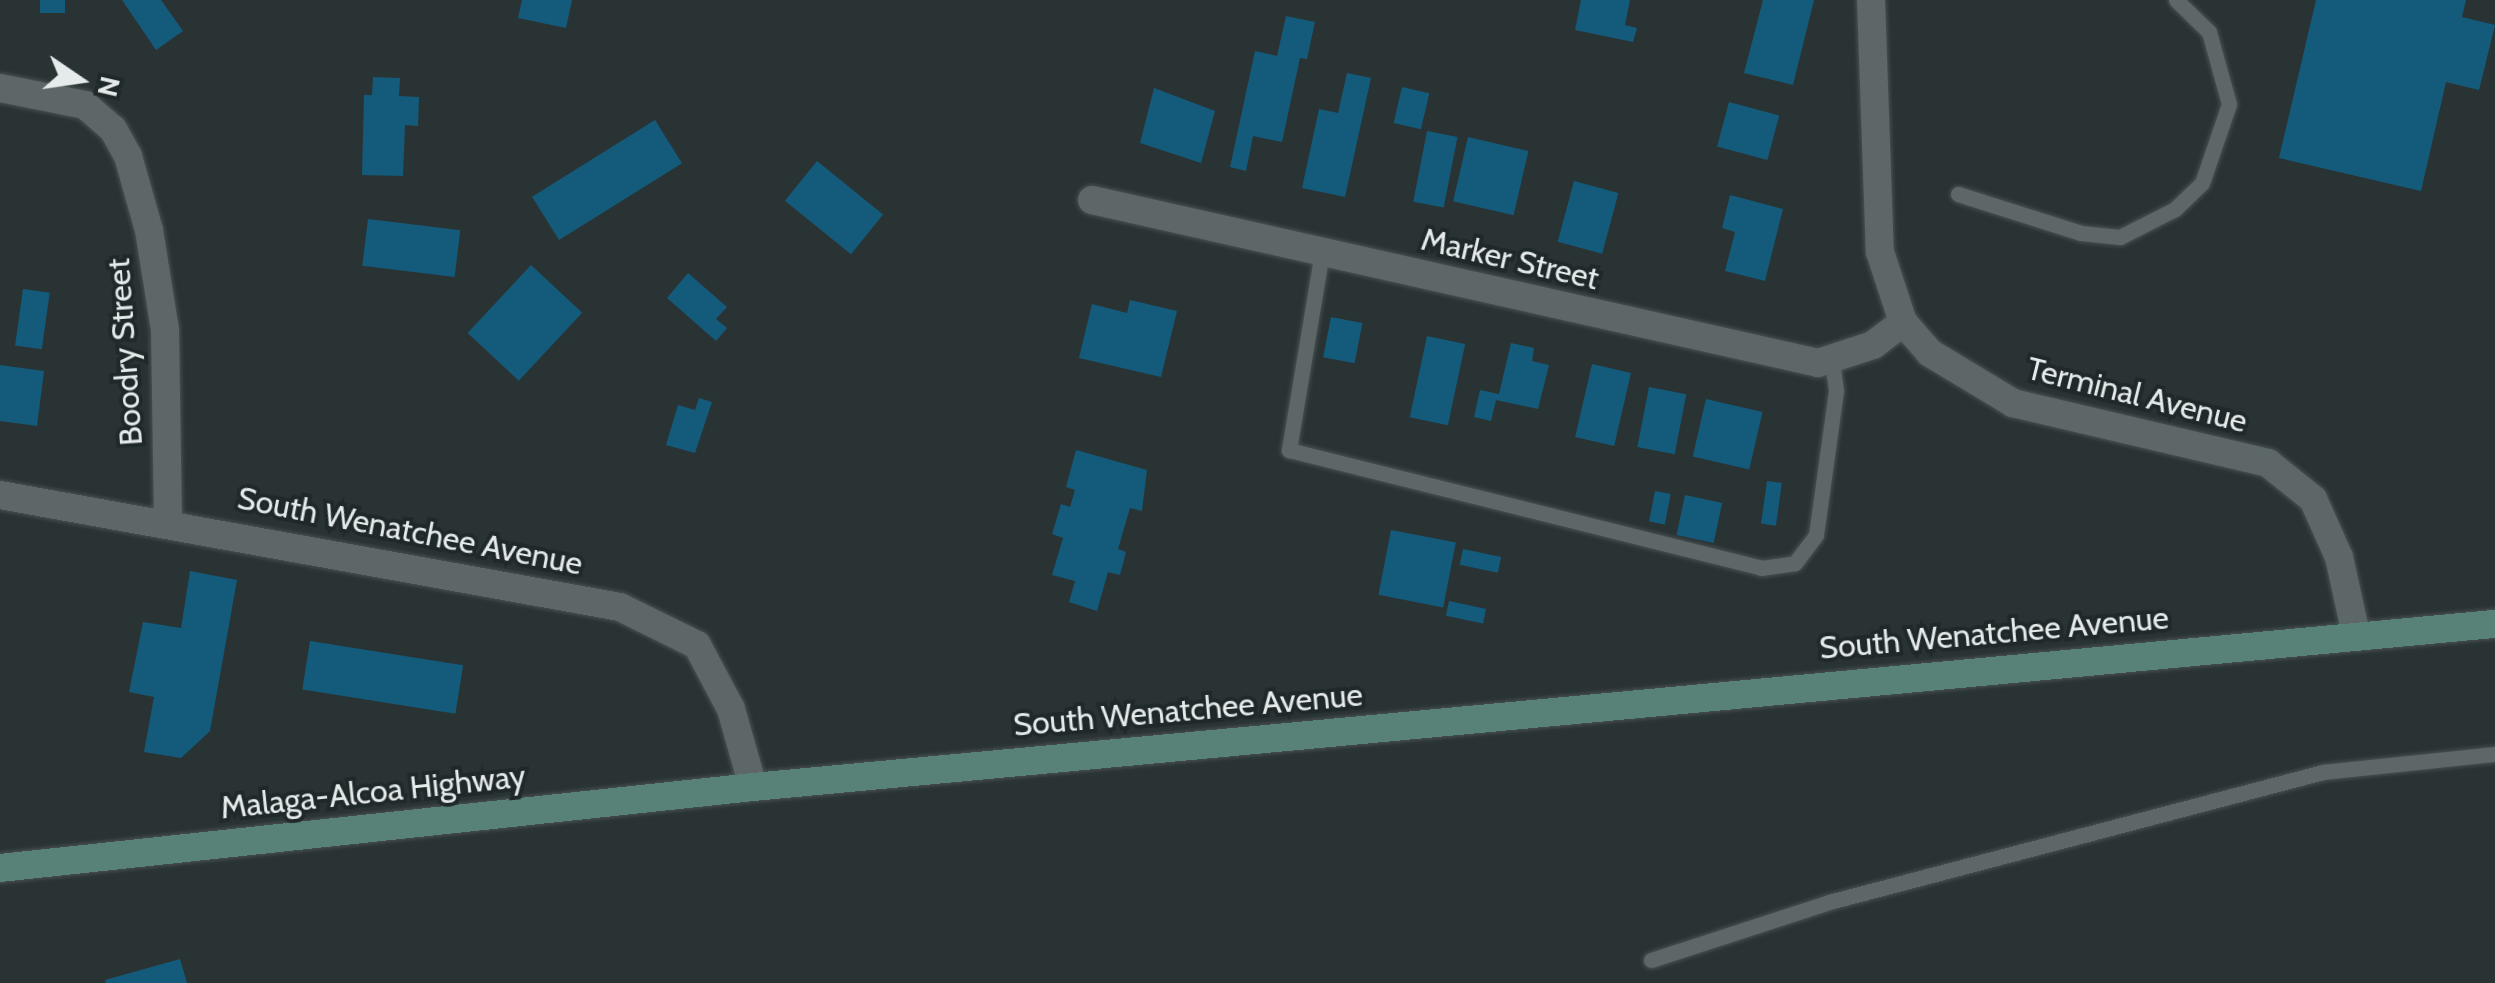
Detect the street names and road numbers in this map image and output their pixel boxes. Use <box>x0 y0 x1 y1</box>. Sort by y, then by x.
street label: Marker Street <box>1418 220 1602 298</box>
street label: Boodry Street <box>99 257 151 447</box>
street label: Terminal Avenue <box>2023 349 2251 441</box>
street label: South Wenatchee Avenue <box>234 479 586 583</box>
street label: South Wenatchee Avenue <box>1818 599 2170 667</box>
street label: South Wenatchee Avenue <box>1012 676 1364 744</box>
street label: Malaga-Alcoa Highway <box>219 757 527 827</box>

